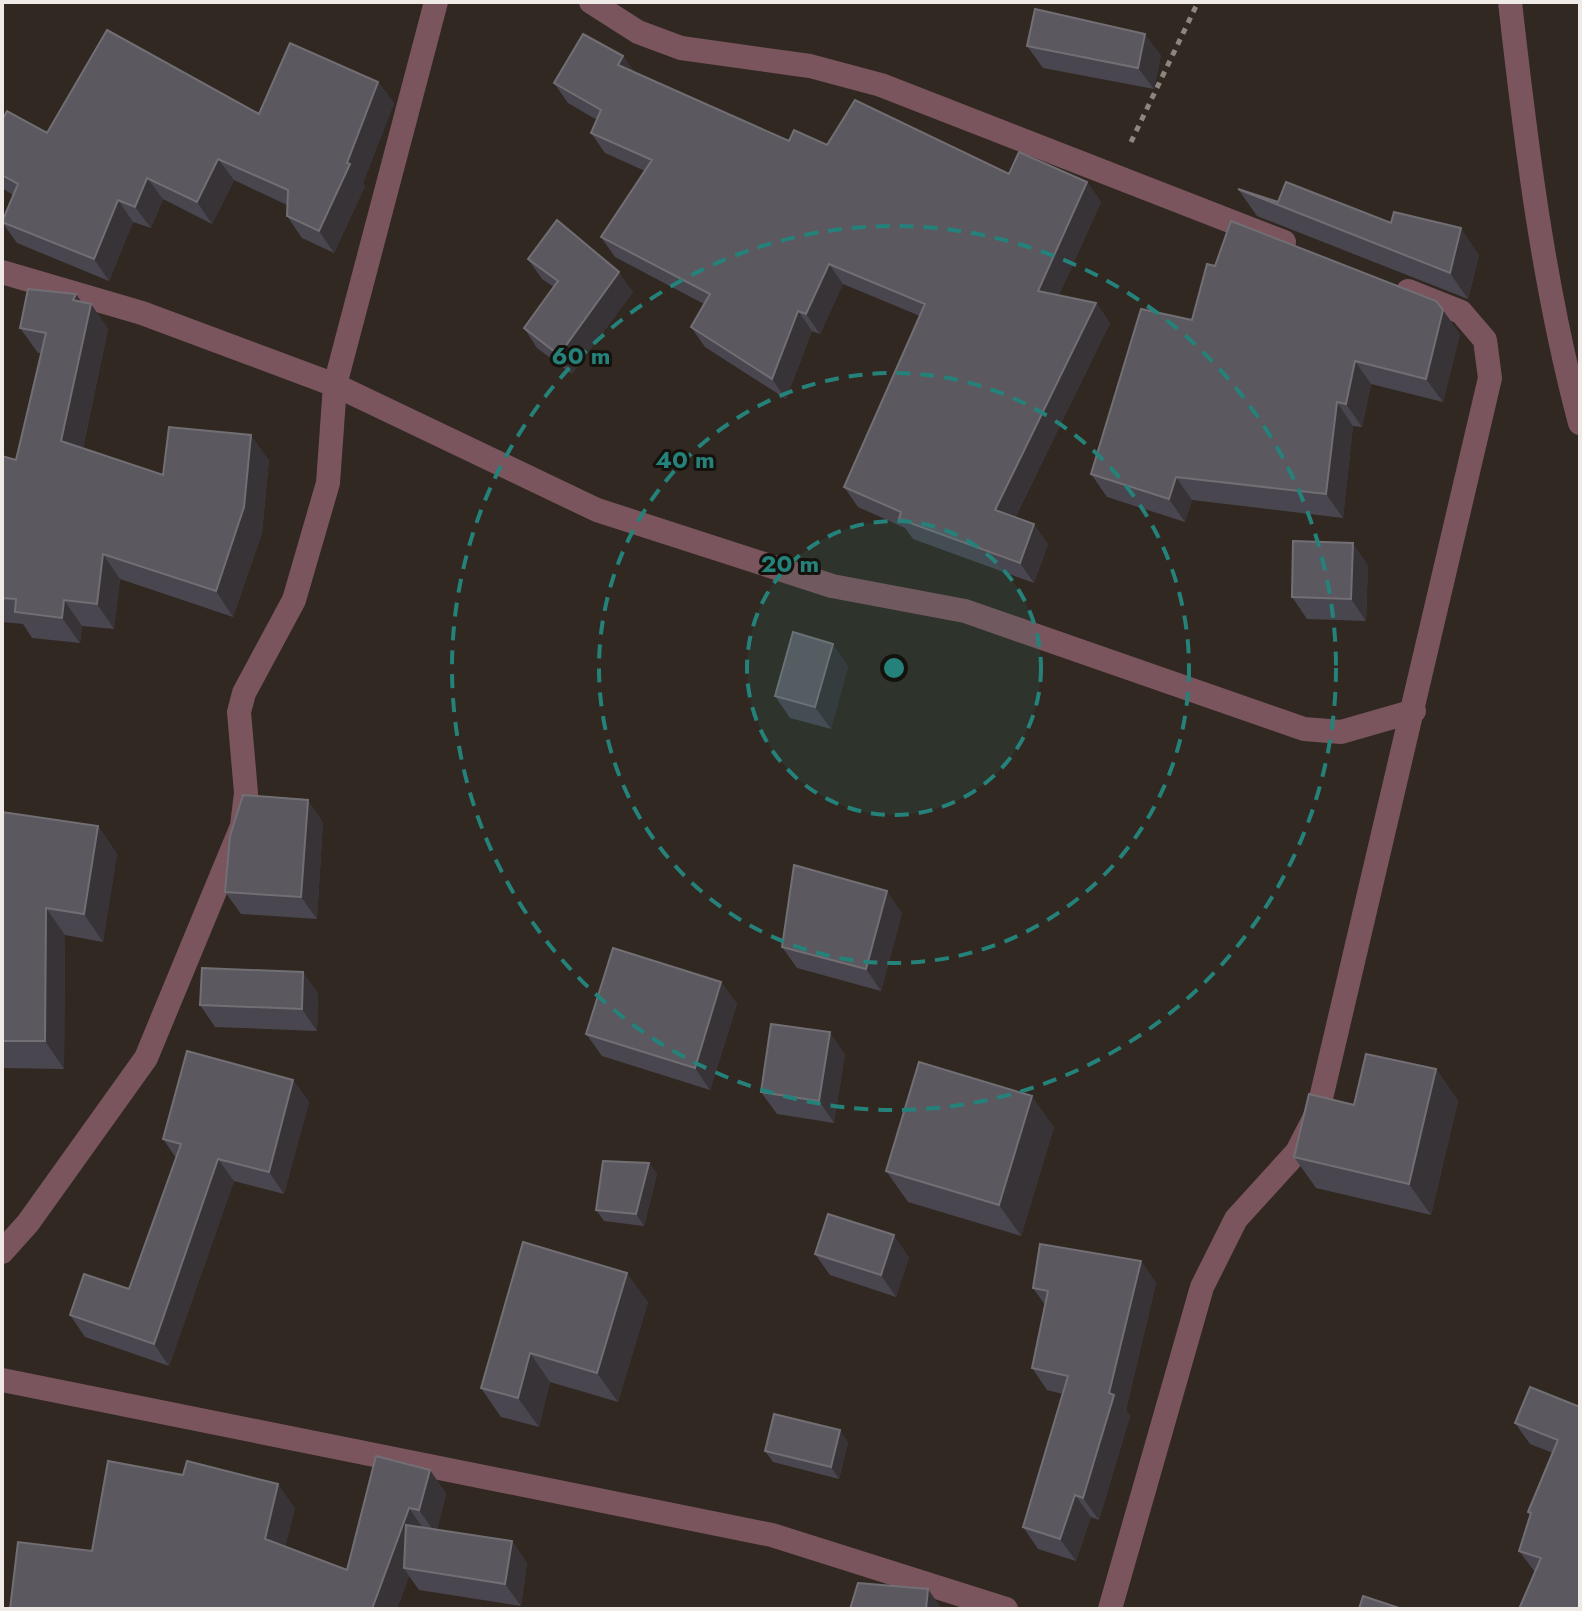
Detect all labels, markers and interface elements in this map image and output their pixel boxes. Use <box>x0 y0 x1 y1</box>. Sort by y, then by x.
text: 60 m <box>552 338 610 373</box>
text: 40 m <box>655 442 715 477</box>
text: 20 m <box>761 546 819 581</box>
centre of rings <box>880 654 908 682</box>

